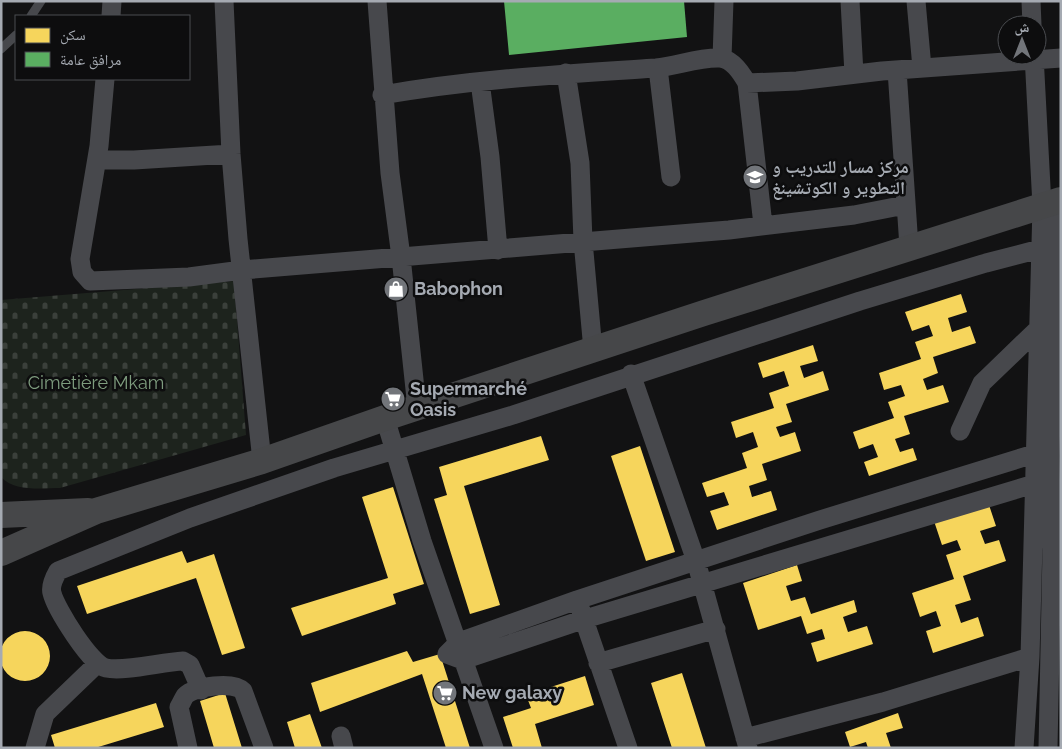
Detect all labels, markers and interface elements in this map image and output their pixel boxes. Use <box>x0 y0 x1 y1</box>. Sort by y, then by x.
legend <box>15 15 190 80</box>
north arrow <box>997 15 1047 65</box>
text: ش <box>1015 19 1030 36</box>
text: سكن <box>60 26 86 45</box>
text: مرافق عامة <box>60 51 121 70</box>
place label: مركز مسار للتدريب و التطوير و الكوتشينغ <box>772 156 909 200</box>
school or university icon: مركز مسار للتدريب و التطوير و الكوتشينغ <box>742 164 768 190</box>
shop icon: Babophon <box>383 276 409 302</box>
place label: Babophon <box>414 278 503 299</box>
park label: Cimetière Mkam <box>28 372 164 393</box>
place label: Supermarché Oasis <box>410 378 527 420</box>
supermarket icon: Supermarché Oasis <box>380 386 406 412</box>
supermarket icon: New galaxy <box>432 680 458 706</box>
place label: New galaxy <box>462 682 562 703</box>

